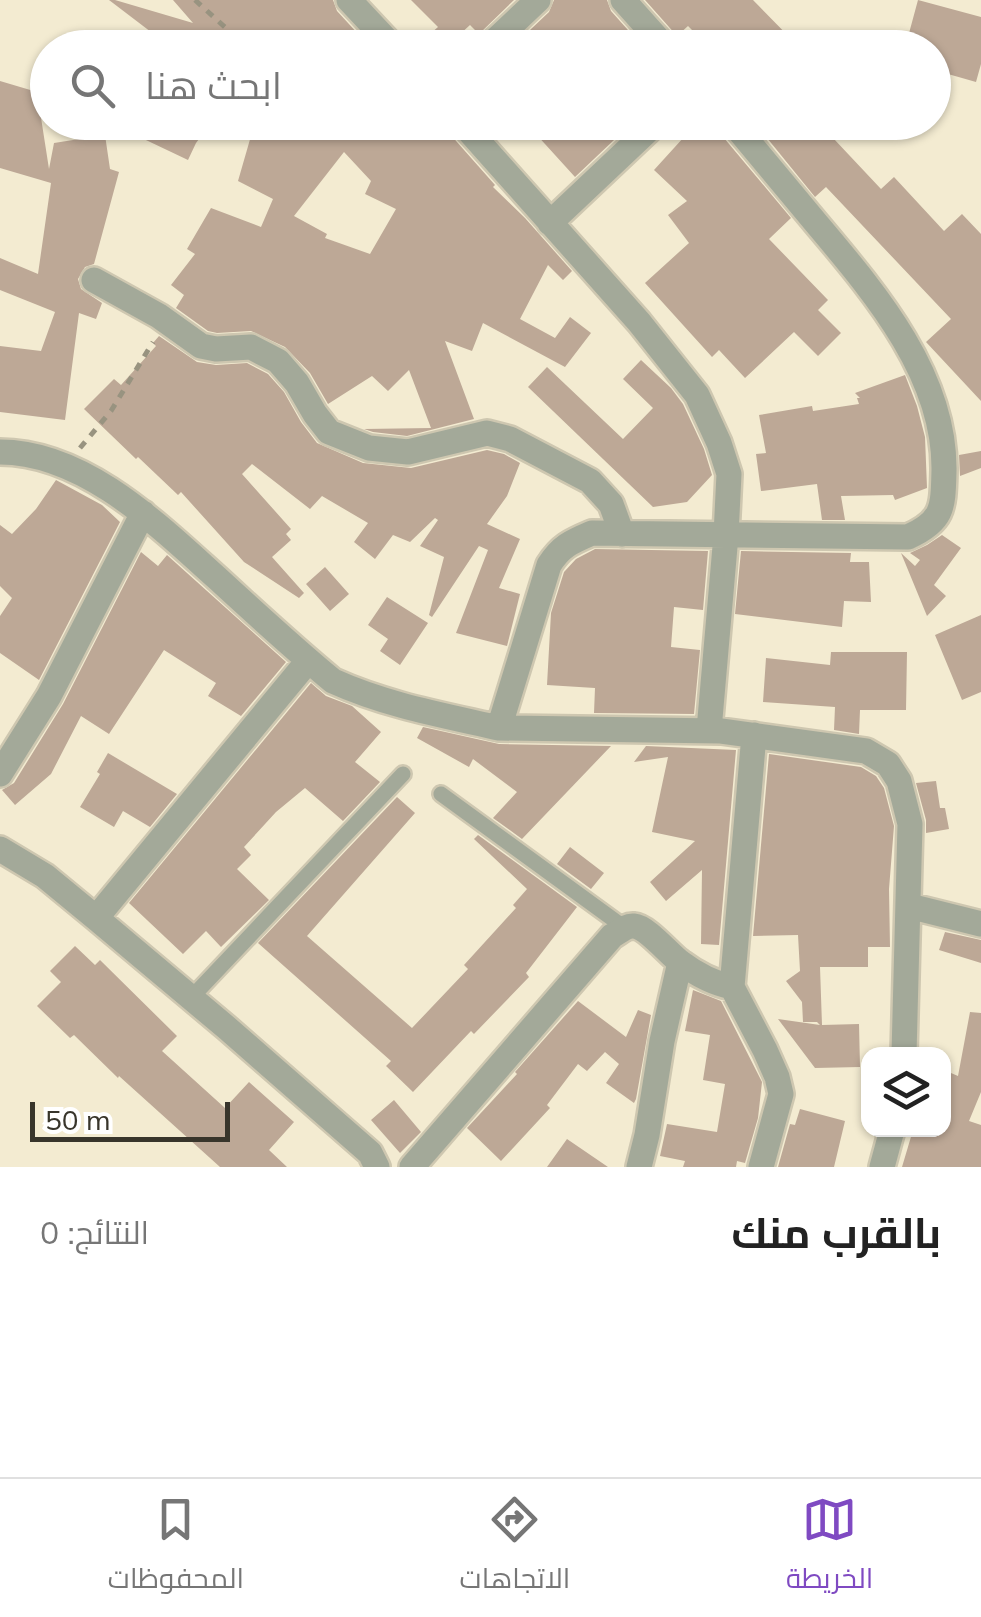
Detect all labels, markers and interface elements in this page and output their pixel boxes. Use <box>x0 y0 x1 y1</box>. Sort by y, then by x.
search box <box>30 30 951 140</box>
icon: search <box>65 58 120 113</box>
text: ابحث هنا <box>145 61 282 109</box>
map controls <box>861 1047 951 1137</box>
button: layers <box>861 1047 951 1137</box>
scale bar <box>30 1097 230 1142</box>
text: 50 m <box>45 1102 111 1137</box>
text: بالقرب منك <box>731 1206 941 1259</box>
text: النتائج: 0 <box>40 1212 149 1252</box>
tab: المحفوظات <box>108 1492 244 1604</box>
tab: الاتجاهات <box>460 1492 570 1604</box>
tab: الخريطة <box>786 1492 873 1604</box>

